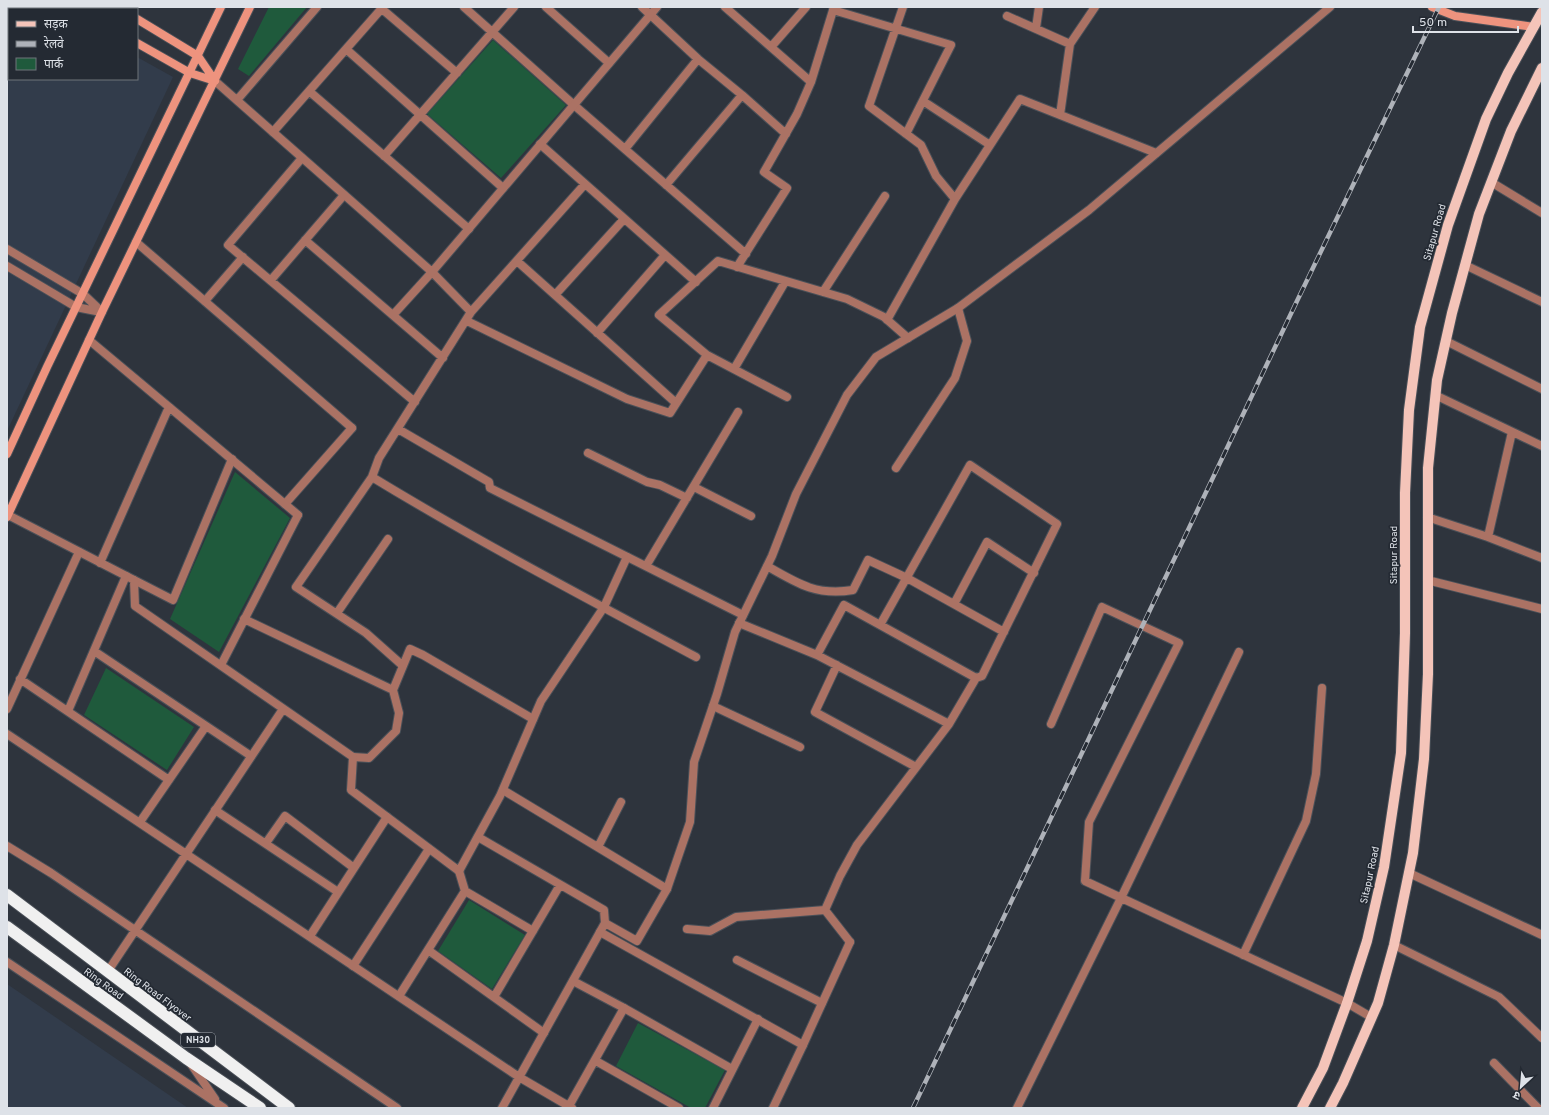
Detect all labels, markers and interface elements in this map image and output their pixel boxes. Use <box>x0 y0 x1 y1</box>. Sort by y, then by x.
legend <box>8 8 138 80</box>
scale bar <box>1413 8 1518 34</box>
text: 50 m <box>1419 15 1447 31</box>
text: सड़क <box>44 17 69 33</box>
text: रेलवे <box>44 36 64 53</box>
text: पार्क <box>44 57 64 73</box>
street label: Sitapur Road <box>1421 203 1450 262</box>
street label: Sitapur Road <box>1388 526 1401 584</box>
street label: Sitapur Road <box>1358 845 1383 905</box>
street label: Ring Road <box>81 965 126 1003</box>
street label: Ring Road Flyover <box>120 965 194 1025</box>
road number: NH30 <box>181 1033 215 1047</box>
north arrow <box>1501 1067 1541 1107</box>
text: उ <box>1511 1087 1523 1103</box>

